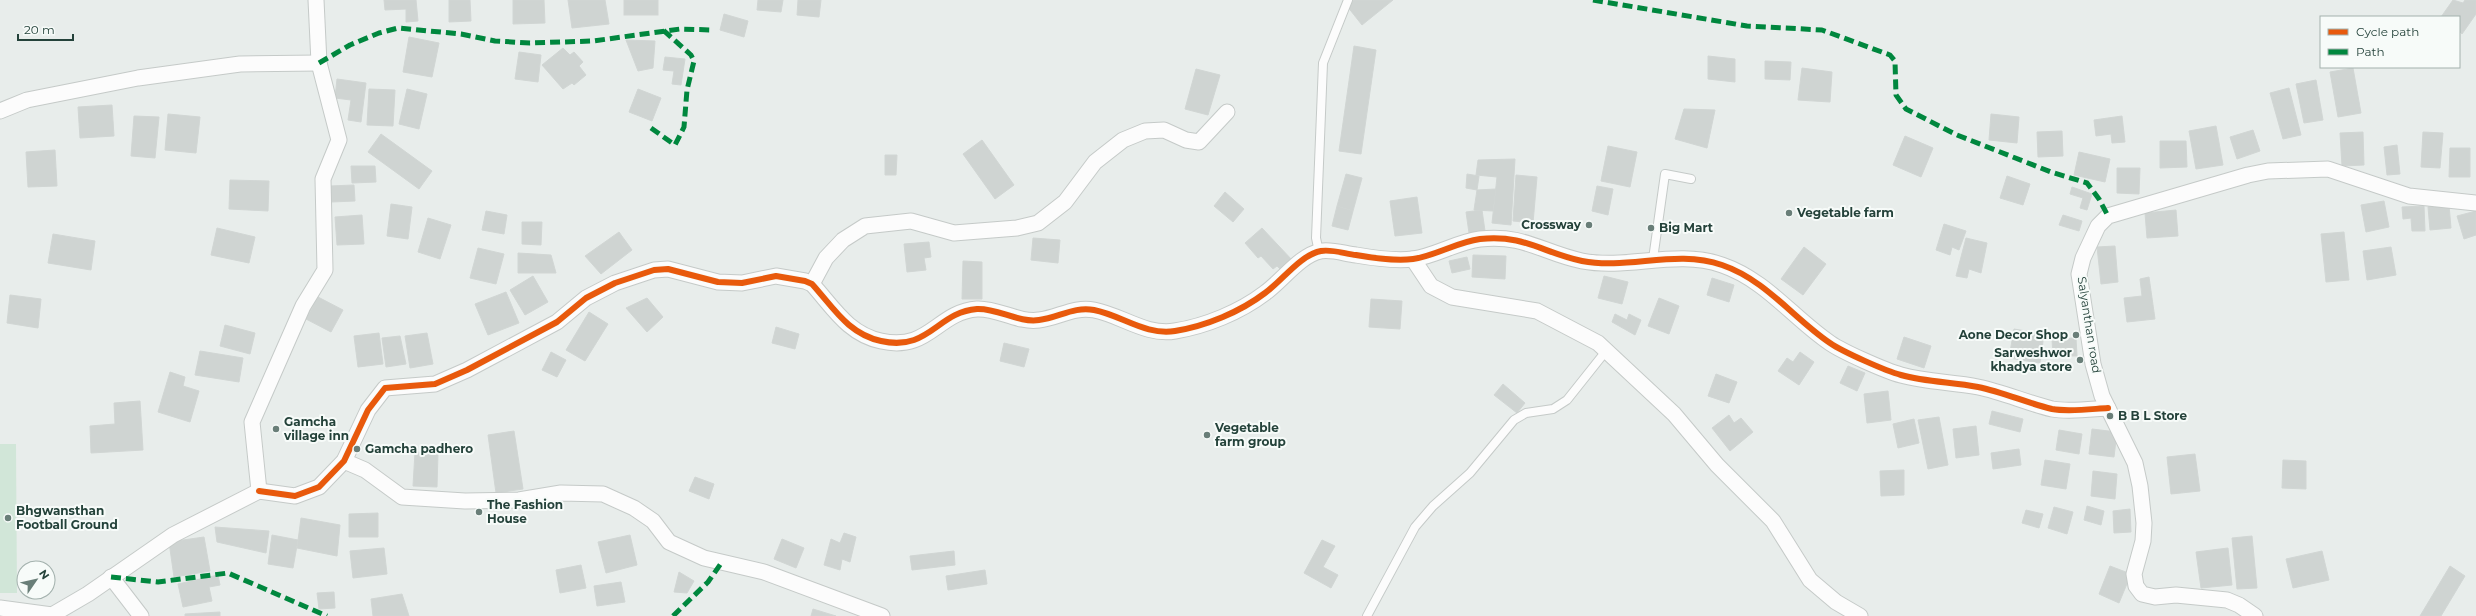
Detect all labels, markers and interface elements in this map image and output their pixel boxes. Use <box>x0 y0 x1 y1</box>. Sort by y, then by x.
scale bar <box>18 16 73 42</box>
legend <box>2320 16 2460 68</box>
text: 20 m <box>24 22 55 37</box>
text: Cycle path <box>2356 24 2419 39</box>
text: Path <box>2356 44 2385 59</box>
place label: Vegetable farm <box>1796 205 1894 220</box>
marker: Vegetable farm <box>1784 208 1794 218</box>
place label: Crossway <box>1521 217 1582 232</box>
marker: Crossway <box>1584 220 1594 230</box>
place label: Big Mart <box>1659 220 1714 235</box>
marker: Big Mart <box>1646 223 1656 233</box>
street label: Salyanthan road <box>2074 275 2105 374</box>
place label: Aone Decor Shop <box>1958 327 2068 342</box>
marker: Aone Decor Shop <box>2071 330 2081 340</box>
place label: Sarweshwor khadya store <box>1990 345 2072 374</box>
marker: Sarweshwor khadya store <box>2075 355 2085 365</box>
place label: B B L Store <box>2118 408 2187 423</box>
marker: B B L Store <box>2105 411 2115 421</box>
place label: Gamcha village inn <box>283 414 349 443</box>
place label: Vegetable farm group <box>1214 420 1286 449</box>
marker: Gamcha village inn <box>271 424 281 434</box>
marker: Vegetable farm group <box>1202 430 1212 440</box>
place label: Gamcha padhero <box>365 441 473 456</box>
marker: Gamcha padhero <box>352 444 362 454</box>
place label: The Fashion House <box>487 497 563 526</box>
place label: Bhgwansthan Football Ground <box>16 503 118 532</box>
marker: The Fashion House <box>474 507 484 517</box>
marker: Bhgwansthan Football Ground <box>3 513 13 523</box>
north arrow <box>16 560 56 600</box>
text: N <box>36 567 53 582</box>

